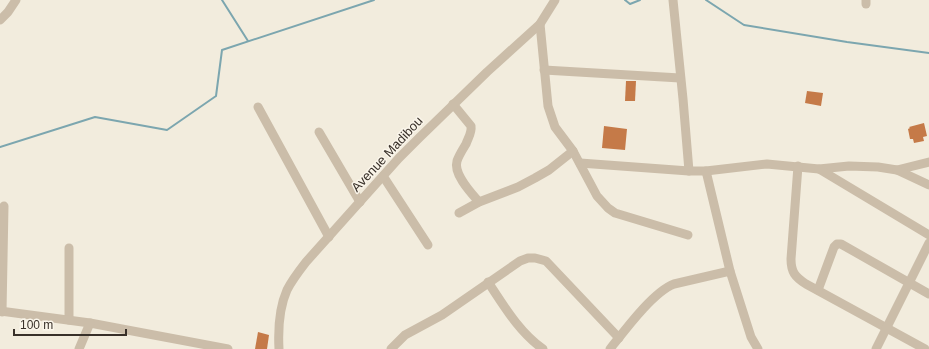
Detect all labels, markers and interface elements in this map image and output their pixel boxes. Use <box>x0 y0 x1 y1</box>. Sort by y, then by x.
street label: Avenue Madibou <box>348 113 426 195</box>
scale bar <box>14 311 126 337</box>
text: 100 m <box>20 318 53 332</box>

